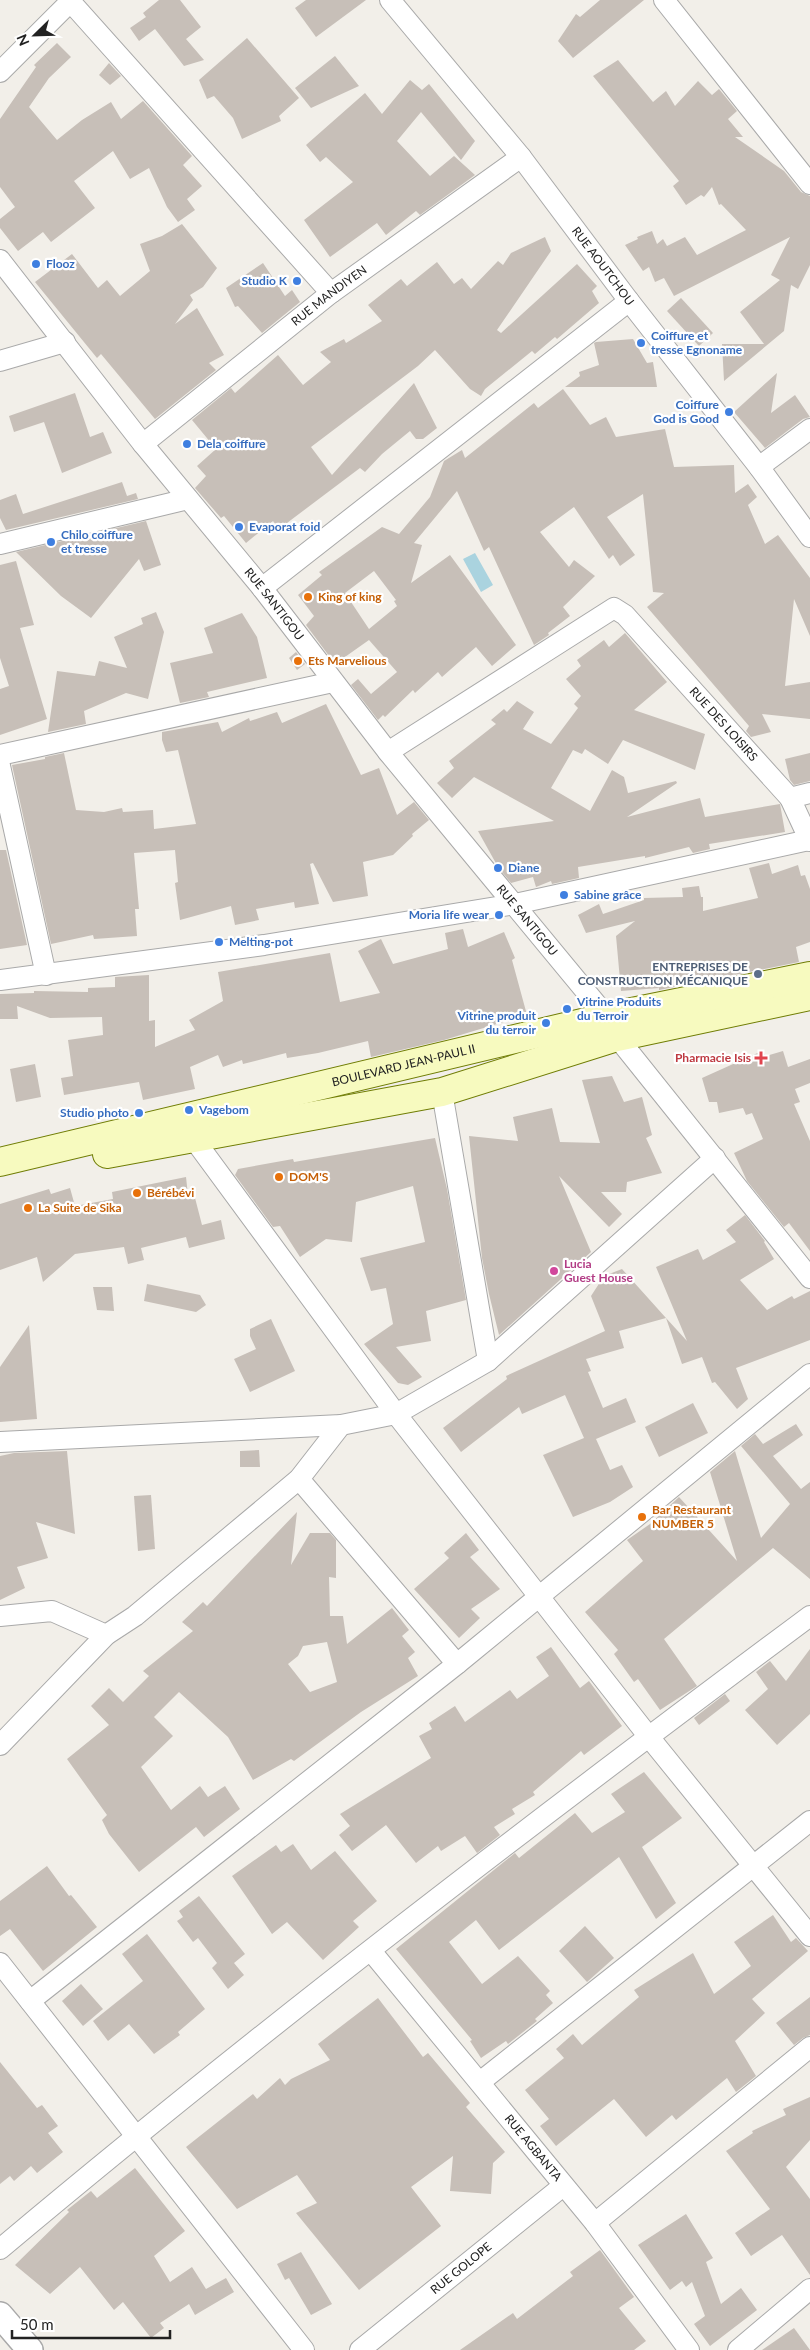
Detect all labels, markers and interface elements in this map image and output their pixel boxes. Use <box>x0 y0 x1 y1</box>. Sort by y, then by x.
north arrow <box>10 10 60 60</box>
text: N <box>13 32 33 49</box>
street label: RUE AOUTCHOU <box>569 224 638 308</box>
place label: Flooz <box>46 256 75 271</box>
marker: Flooz <box>30 258 42 270</box>
street label: RUE MANDIYEN <box>288 262 369 329</box>
place label: Studio K <box>242 273 288 288</box>
marker: Studio K <box>291 275 303 287</box>
place label: Coiffure et tresse Egnoname <box>651 328 743 357</box>
marker: Coiffure et tresse Egnoname <box>635 337 647 349</box>
place label: Coiffure God is Good <box>653 397 720 426</box>
marker: Coiffure God is Good <box>723 406 735 418</box>
place label: Dela coiffure <box>197 436 266 451</box>
marker: Dela coiffure <box>181 438 193 450</box>
place label: Evaporat foid <box>249 519 321 534</box>
marker: Evaporat foid <box>233 521 245 533</box>
place label: Chilo coiffure et tresse <box>61 527 133 556</box>
marker: Chilo coiffure et tresse <box>45 536 57 548</box>
street label: RUE SANTIGOU <box>242 565 307 643</box>
place label: King of king <box>318 589 382 604</box>
marker: King of king <box>302 591 314 603</box>
place label: Ets Marvelious <box>308 653 387 668</box>
marker: Ets Marvelious <box>292 655 304 667</box>
street label: RUE DES LOISIRS <box>687 684 761 764</box>
place label: Diane <box>508 860 540 875</box>
marker: Diane <box>492 862 504 874</box>
street label: RUE SANTIGOU <box>494 881 561 959</box>
place label: Sabine grâce <box>574 887 642 902</box>
marker: Sabine grâce <box>558 889 570 901</box>
place label: Moria life wear <box>409 907 490 922</box>
marker: Moria life wear <box>493 909 505 921</box>
place label: Melting-pot <box>229 934 293 949</box>
marker: Melting-pot <box>213 936 225 948</box>
place label: ENTREPRISES DE CONSTRUCTION MÉCANIQUE <box>578 959 748 988</box>
marker: ENTREPRISES DE CONSTRUCTION MÉCANIQUE <box>752 968 764 980</box>
place label: Vitrine Produits du Terroir <box>576 994 661 1023</box>
marker: Vitrine Produits du Terroir <box>561 1003 573 1015</box>
place label: Vitrine produit du terroir <box>456 1008 537 1037</box>
marker: Vitrine produit du terroir <box>540 1017 552 1029</box>
street label: BOULEVARD JEAN-PAUL II <box>330 1041 477 1089</box>
place label: Pharmacie Isis <box>675 1050 751 1065</box>
marker: Pharmacie Isis <box>755 1052 767 1064</box>
place label: Vagebom <box>198 1102 249 1117</box>
marker: Vagebom <box>183 1104 195 1116</box>
place label: Studio photo <box>60 1105 129 1120</box>
marker: Studio photo <box>133 1107 145 1119</box>
place label: DOM'S <box>289 1169 329 1184</box>
marker: DOM'S <box>273 1171 285 1183</box>
place label: Bérébévi <box>147 1185 194 1200</box>
marker: Bérébévi <box>131 1187 143 1199</box>
place label: La Suite de Sika <box>38 1200 122 1215</box>
marker: La Suite de Sika <box>22 1202 34 1214</box>
place label: Lucia Guest House <box>564 1256 633 1285</box>
marker: Lucia Guest House <box>548 1265 560 1277</box>
place label: Bar Restaurant NUMBER 5 <box>652 1502 732 1531</box>
marker: Bar Restaurant NUMBER 5 <box>636 1511 648 1523</box>
street label: RUE AGBANTA <box>502 2111 566 2185</box>
street label: RUE GOLOPE <box>427 2239 494 2297</box>
scale bar <box>12 2308 170 2340</box>
text: 50 m <box>20 2315 54 2333</box>

